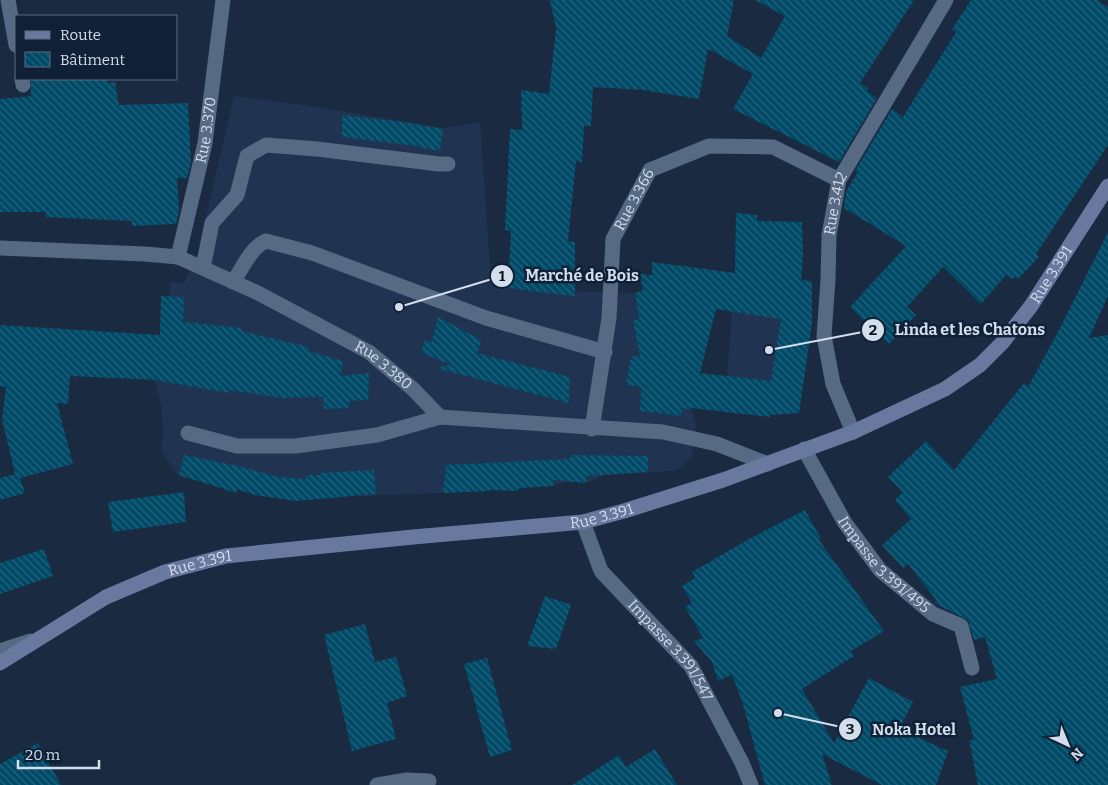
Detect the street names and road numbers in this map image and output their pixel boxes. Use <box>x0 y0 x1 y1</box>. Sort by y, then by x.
street label: Rue 3.370 <box>192 96 220 165</box>
street label: Rue 3.366 <box>610 166 658 234</box>
street label: Rue 3.412 <box>820 169 851 237</box>
street label: Rue 3.391 <box>1026 242 1076 307</box>
street label: Rue 3.380 <box>352 337 416 393</box>
street label: Rue 3.391 <box>569 500 636 532</box>
street label: Impasse 3.391/495 <box>834 513 934 617</box>
street label: Rue 3.391 <box>166 547 232 580</box>
street label: Impasse 3.391/547 <box>624 596 717 704</box>

